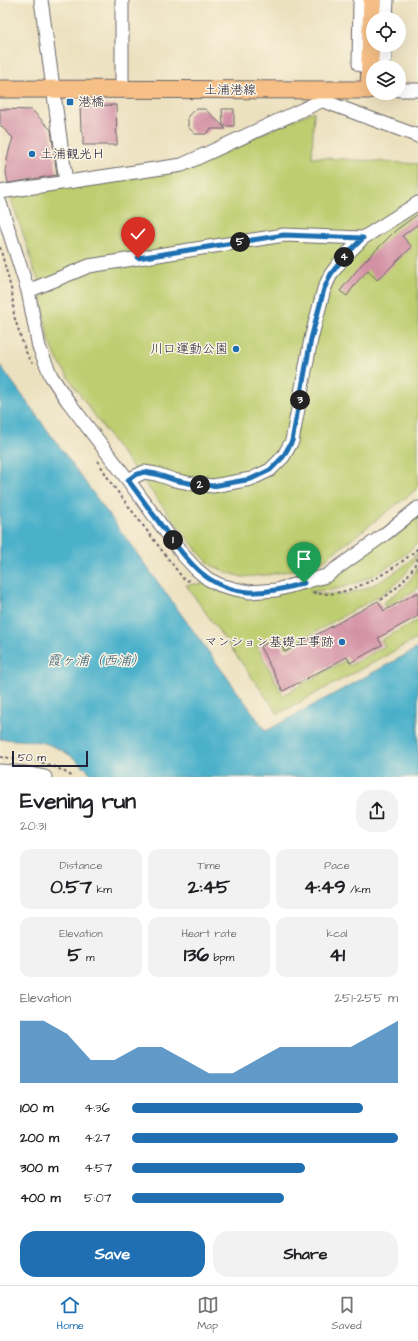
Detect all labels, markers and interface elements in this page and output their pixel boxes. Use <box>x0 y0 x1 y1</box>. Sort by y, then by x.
map controls <box>366 12 406 100</box>
button: locate <box>366 12 406 52</box>
button: layers <box>366 60 406 100</box>
street label: 土浦港線 <box>204 81 257 99</box>
place label: 港橋 <box>78 93 104 111</box>
marker: 港橋 <box>65 97 75 107</box>
place label: 土浦観光Ｈ <box>40 145 105 163</box>
marker: 土浦観光Ｈ <box>27 149 37 159</box>
pin <box>121 217 155 258</box>
icon: check <box>127 223 149 245</box>
pin: 5 <box>230 232 250 252</box>
text: 5 <box>236 234 244 249</box>
pin: 4 <box>334 247 354 267</box>
text: 4 <box>340 249 348 264</box>
place label: 川口運動公園 <box>150 340 228 358</box>
marker: 川口運動公園 <box>231 344 241 354</box>
pin: 3 <box>290 390 310 410</box>
text: 3 <box>297 392 303 407</box>
pin: 2 <box>190 475 210 495</box>
text: 2 <box>197 477 203 492</box>
pin: 1 <box>163 530 183 550</box>
text: 1 <box>172 532 174 547</box>
pin <box>287 542 321 583</box>
icon: arrive <box>293 548 315 570</box>
place label: マンション基礎工事跡 <box>205 633 334 651</box>
marker: マンション基礎工事跡 <box>337 637 347 647</box>
water label: 霞ヶ浦（西浦） <box>47 651 145 671</box>
scale bar <box>12 749 88 768</box>
text: 50 m <box>18 750 46 765</box>
text: Evening run <box>20 786 136 817</box>
button: share <box>356 790 398 832</box>
text: 20:31 <box>20 817 46 835</box>
text: Distance <box>60 858 102 873</box>
text: Time <box>197 858 221 873</box>
text: Pace <box>324 858 350 873</box>
text: 0.57 <box>50 873 92 901</box>
text: 2:45 <box>188 873 230 901</box>
text: 4:49 <box>304 873 346 901</box>
text: km <box>92 882 112 897</box>
text: /km <box>346 882 370 897</box>
text: Elevation <box>59 926 103 941</box>
text: Heart rate <box>181 926 237 941</box>
text: kcal <box>326 926 348 941</box>
text: 5 <box>67 941 82 969</box>
text: 136 <box>184 941 209 969</box>
text: 41 <box>329 941 345 969</box>
text: m <box>82 950 95 965</box>
text: bpm <box>209 950 234 965</box>
text: Elevation <box>20 989 71 1007</box>
text: 251–255 m <box>334 989 398 1007</box>
text: 100 m <box>20 1099 53 1117</box>
text: 4:36 <box>84 1099 110 1117</box>
text: 200 m <box>20 1129 59 1147</box>
text: 4:27 <box>84 1129 110 1147</box>
text: 300 m <box>20 1159 58 1177</box>
text: 4:57 <box>84 1159 112 1177</box>
text: 400 m <box>20 1189 61 1207</box>
text: 5:07 <box>84 1189 112 1207</box>
button: Save <box>20 1231 205 1277</box>
button: Share <box>213 1231 398 1277</box>
tab: Home <box>56 1294 84 1333</box>
tab: Map <box>197 1294 219 1333</box>
tab: Saved <box>332 1294 362 1333</box>

